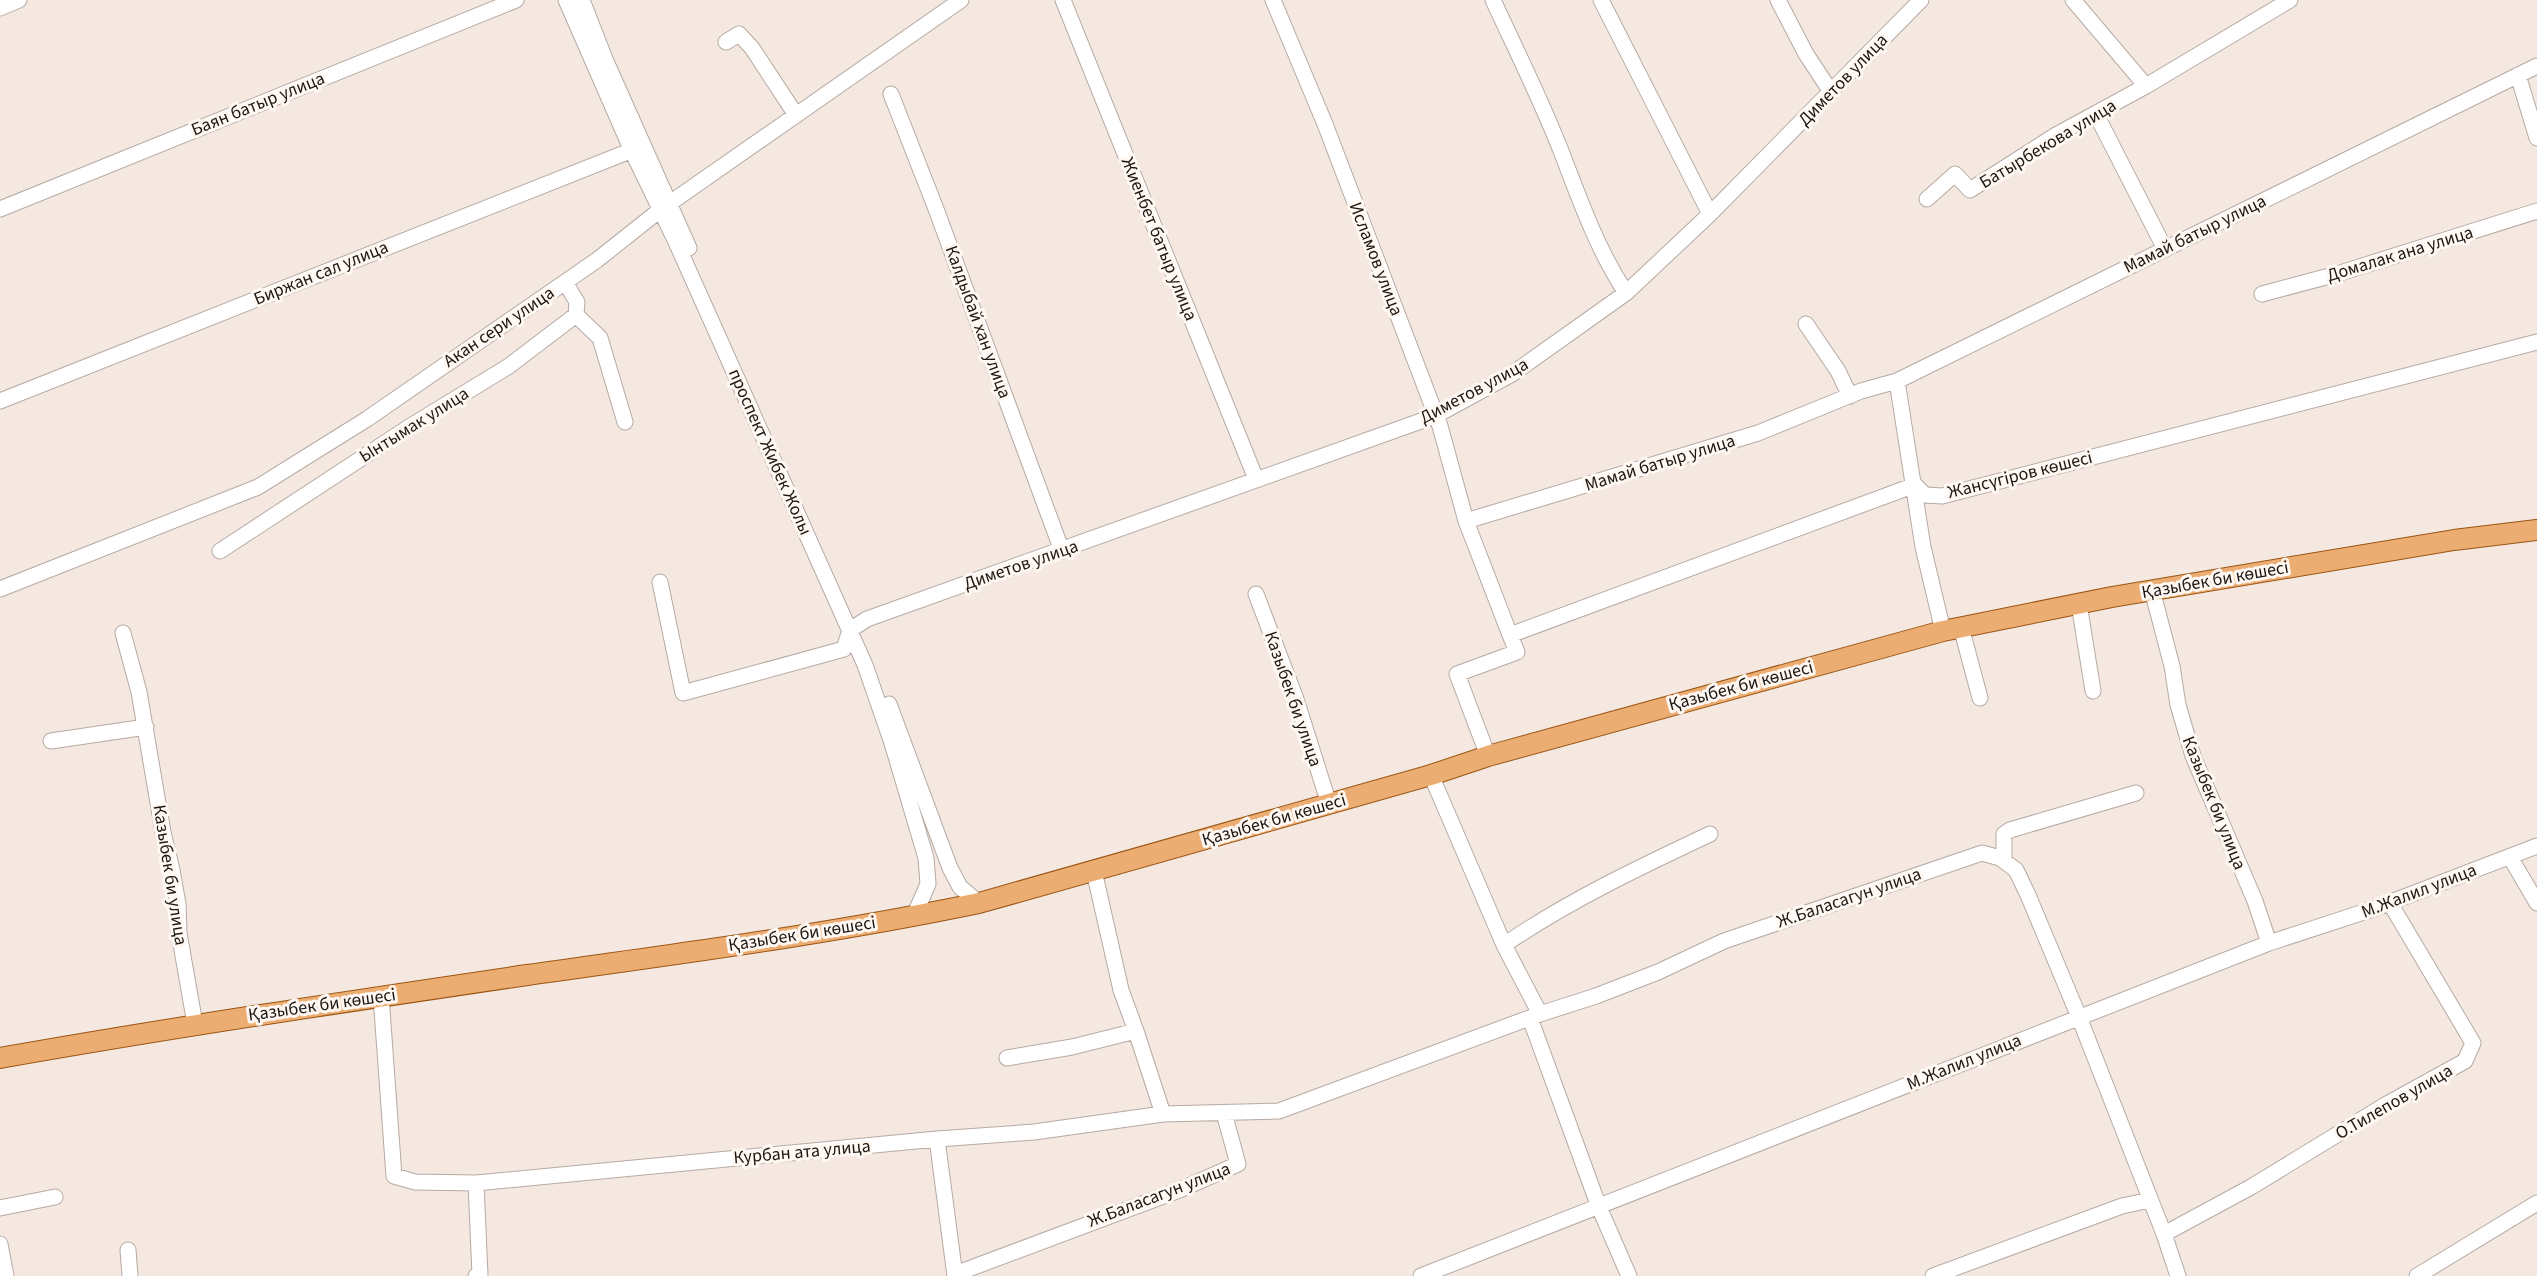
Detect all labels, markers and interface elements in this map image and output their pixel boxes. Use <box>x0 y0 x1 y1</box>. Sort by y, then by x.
street label: Диметов улица <box>1792 28 1894 132</box>
street label: Баян батыр улица <box>187 66 329 142</box>
street label: Батырбекова улица <box>1975 93 2121 195</box>
street label: Жиенбет батыр улица <box>1115 154 1203 324</box>
street label: Мамай батыр улица <box>2119 189 2271 279</box>
street label: Исламов улица <box>1343 199 1409 319</box>
street label: Домалак ана улица <box>2324 220 2476 288</box>
street label: Биржан сал улица <box>250 235 392 311</box>
street label: Калдыбай хан улица <box>939 242 1017 402</box>
street label: Акан сери улица <box>439 281 559 373</box>
street label: Диметов улица <box>1415 352 1533 430</box>
street label: проспект Жибек Жолы <box>722 365 818 539</box>
street label: Ынтымак улица <box>354 381 474 469</box>
street label: Мамай батыр улица <box>1582 428 1738 498</box>
street label: Жансүгіров көшесі <box>1945 445 2095 505</box>
street label: Диметов улица <box>960 534 1082 596</box>
street label: Қазыбек би көшесі <box>2139 555 2291 605</box>
street label: Казыбек би улица <box>1258 628 1328 770</box>
street label: Қазыбек би көшесі <box>1666 655 1816 717</box>
street label: Казыбек би улица <box>2176 733 2252 873</box>
street label: Қазыбек би көшесі <box>1199 787 1349 853</box>
street label: Казыбек би улица <box>147 803 193 947</box>
street label: М.Жалил улица <box>2358 858 2480 924</box>
street label: Ж.Баласагун улица <box>1773 862 1925 934</box>
street label: Қазыбек би көшесі <box>727 910 877 958</box>
street label: Қазыбек би көшесі <box>247 982 397 1028</box>
street label: М.Жалил улица <box>1903 1028 2025 1096</box>
street label: О.Тилепов улица <box>2331 1058 2457 1146</box>
street label: Курбан ата улица <box>732 1134 872 1170</box>
street label: Ж.Баласагун улица <box>1084 1156 1234 1234</box>

